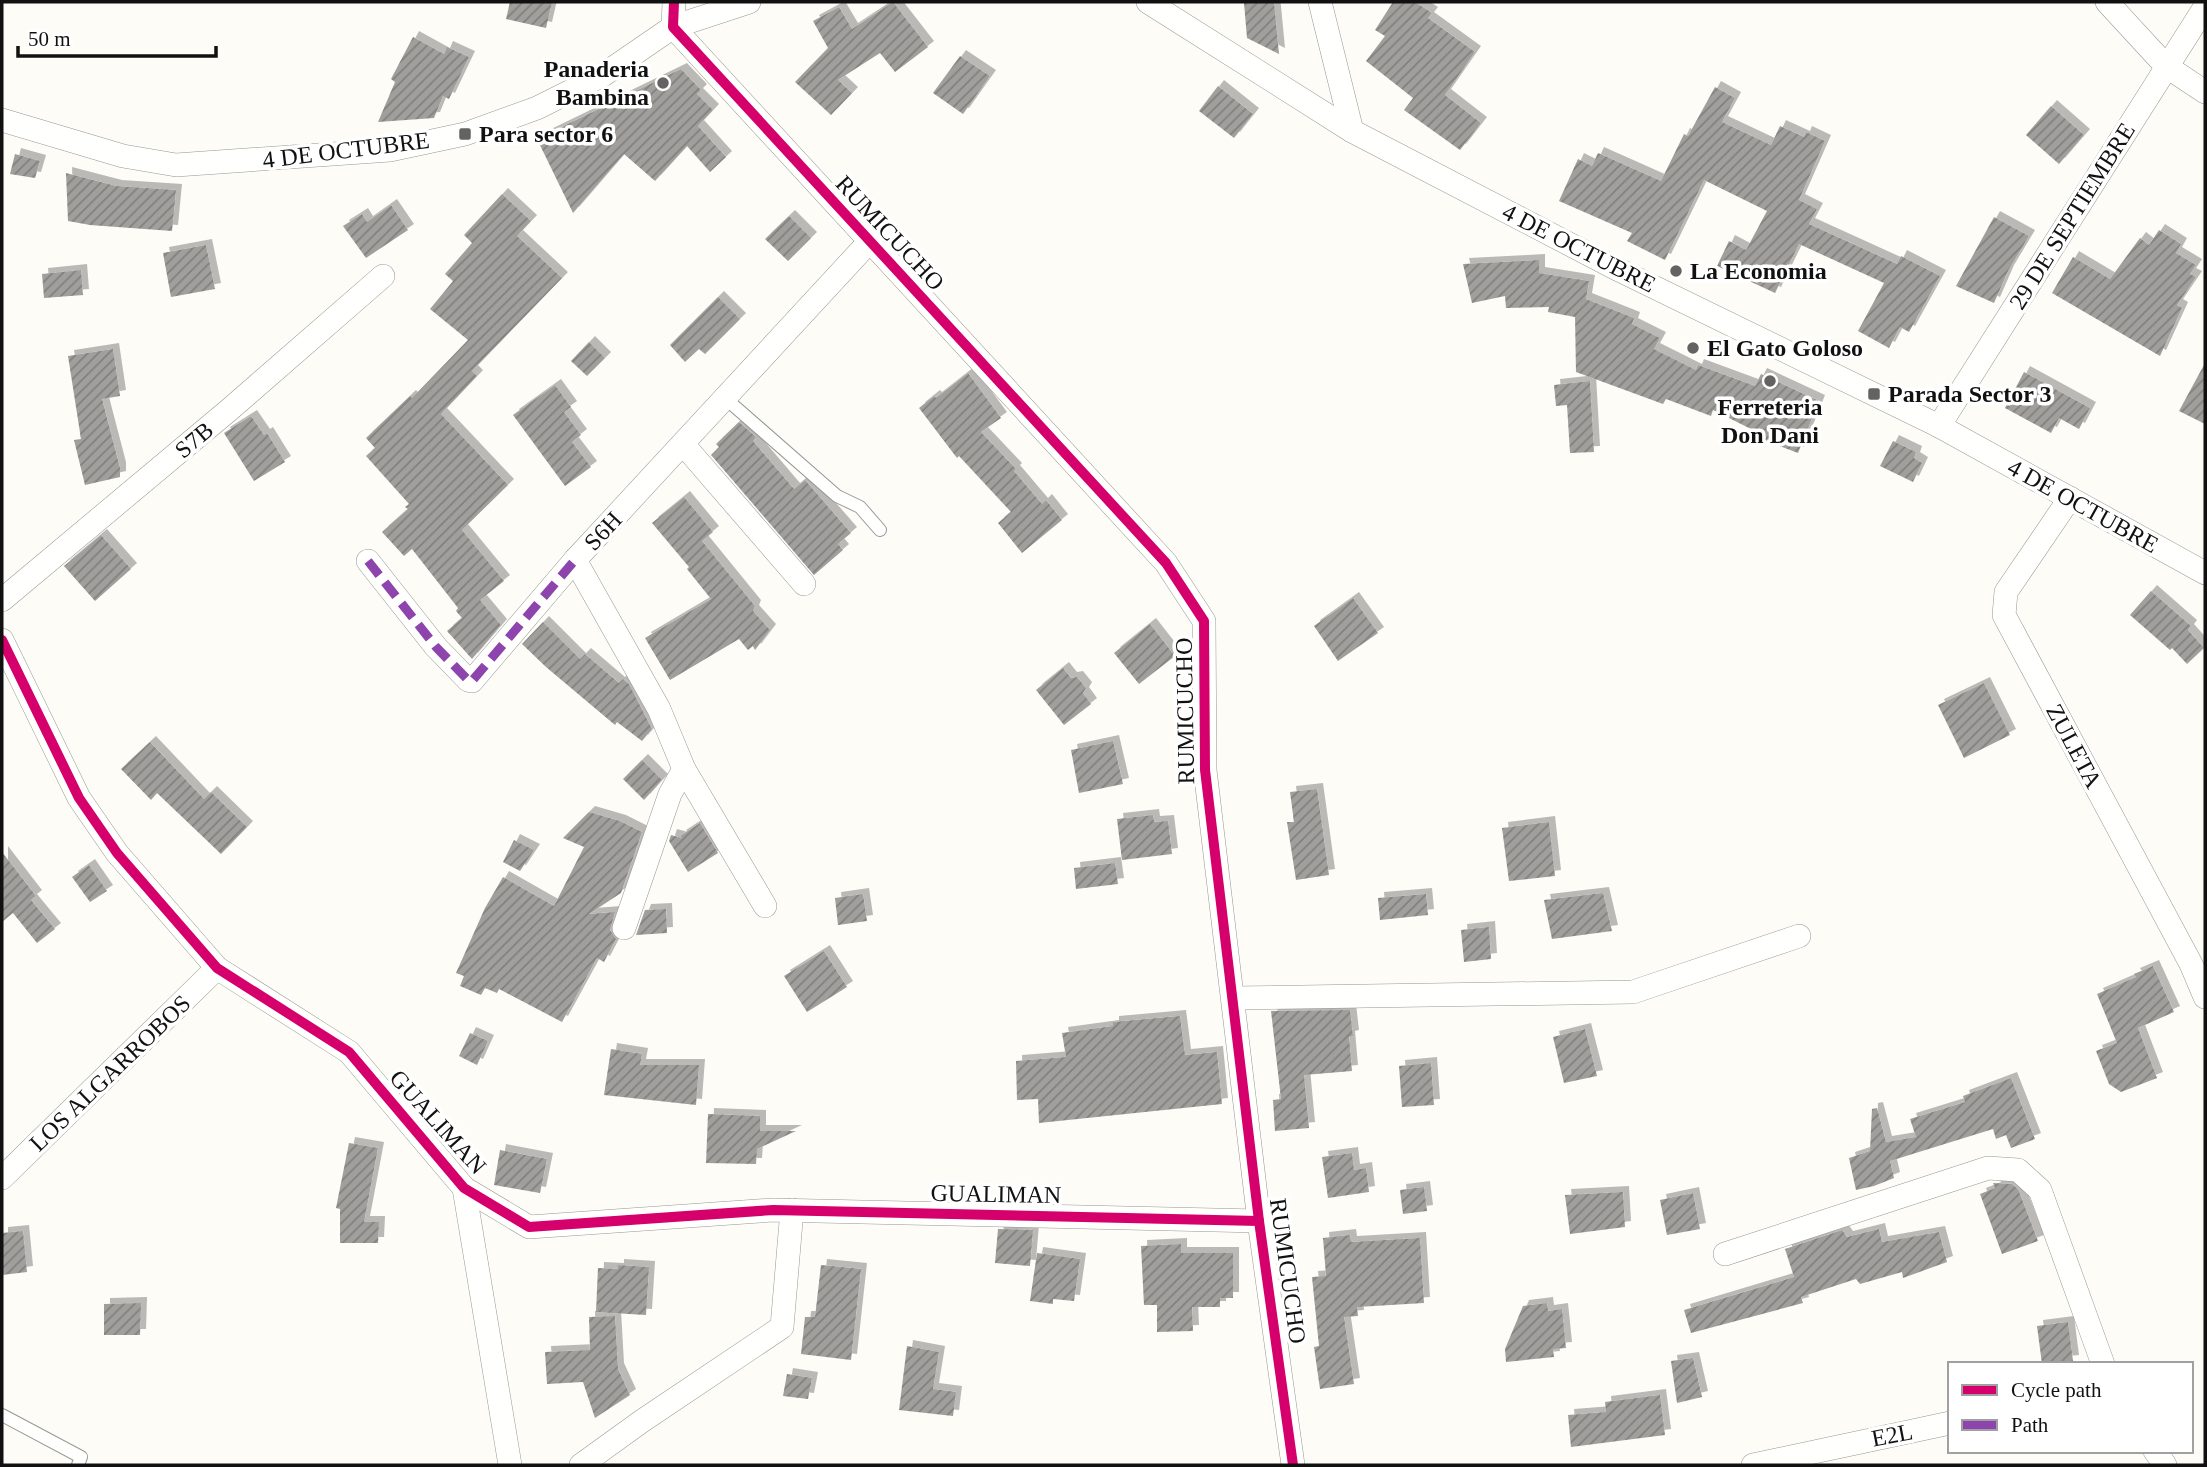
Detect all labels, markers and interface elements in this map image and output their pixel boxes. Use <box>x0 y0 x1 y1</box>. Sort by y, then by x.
scale bar <box>18 14 215 58</box>
text: 50 m <box>28 27 71 51</box>
place label: Panaderia Bambina <box>544 56 649 110</box>
marker: Panaderia Bambina <box>655 75 671 91</box>
street label: 29 DE SEPTIEMBRE <box>2004 118 2140 314</box>
place label: Para sector 6 <box>479 121 613 147</box>
marker: Para sector 6 <box>457 126 473 142</box>
street label: 4 DE OCTUBRE <box>261 127 431 173</box>
street label: RUMICUCHO <box>830 170 950 296</box>
street label: 4 DE OCTUBRE <box>1498 198 1660 298</box>
place label: La Economia <box>1690 258 1827 284</box>
marker: La Economia <box>1668 263 1684 279</box>
place label: El Gato Goloso <box>1707 335 1863 361</box>
marker: El Gato Goloso <box>1685 340 1701 356</box>
marker: Ferreteria Don Dani <box>1762 373 1778 389</box>
place label: Parada Sector 3 <box>1888 381 2052 407</box>
marker: Parada Sector 3 <box>1866 386 1882 402</box>
place label: Ferreteria Don Dani <box>1718 394 1822 448</box>
street label: S7B <box>170 417 218 463</box>
street label: 4 DE OCTUBRE <box>2003 454 2163 558</box>
street label: S6H <box>579 507 627 555</box>
street label: RUMICUCHO <box>1171 637 1199 785</box>
street label: ZULETA <box>2041 700 2107 793</box>
street label: LOS ALGARROBOS <box>24 990 196 1156</box>
street label: GUALIMAN <box>385 1065 491 1179</box>
street label: GUALIMAN <box>930 1180 1062 1208</box>
street label: RUMICUCHO <box>1265 1197 1311 1345</box>
legend <box>1948 1362 2193 1453</box>
text: Cycle path <box>2011 1378 2102 1402</box>
text: Path <box>2011 1413 2049 1437</box>
street label: E2L <box>1869 1418 1915 1452</box>

